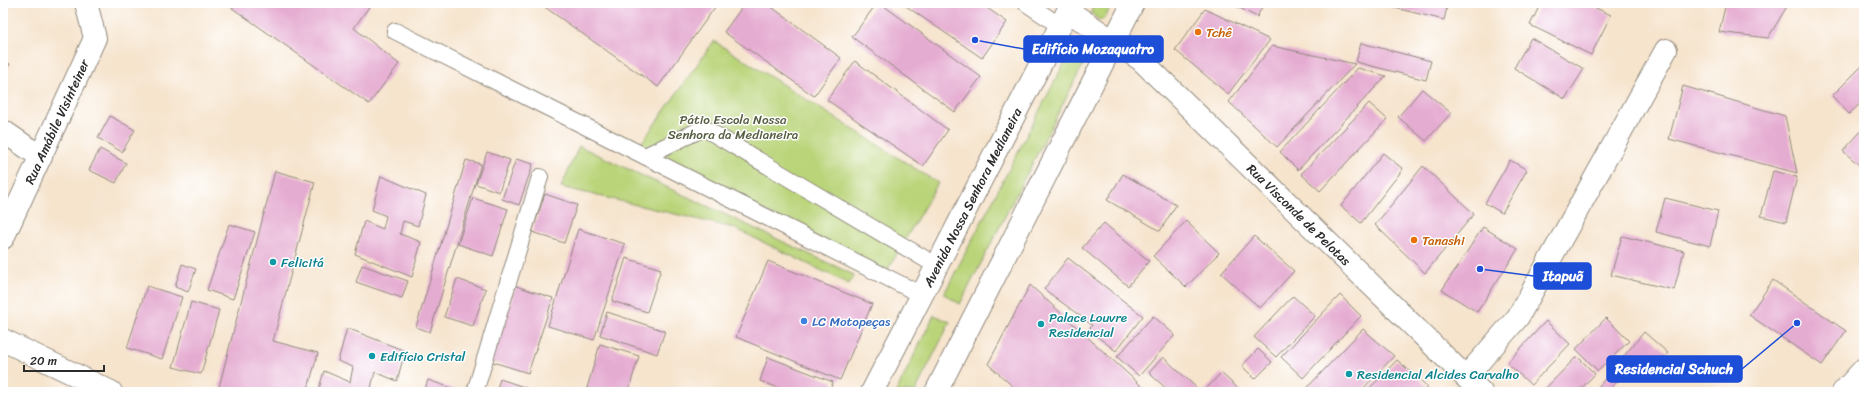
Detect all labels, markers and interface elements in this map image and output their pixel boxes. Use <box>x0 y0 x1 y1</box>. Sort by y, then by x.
place label: Tchê <box>1206 21 1232 44</box>
marker: Tchê <box>1193 27 1203 37</box>
callout: Edifício Mozaquatro <box>1024 36 1163 62</box>
text: Edifício Mozaquatro <box>1032 37 1155 62</box>
street label: Rua Amábile Visinteiner <box>18 55 96 188</box>
street label: Avenida Nossa Senhora Medianeira <box>916 103 1029 292</box>
park label: Pátio Escola Nossa Senhora da Medianeira <box>668 108 799 146</box>
street label: Rua Visconde de Pelotas <box>1241 158 1357 272</box>
place label: Tanashi <box>1422 229 1465 252</box>
marker: Tanashi <box>1409 235 1419 245</box>
place label: Felicitá <box>281 251 324 274</box>
marker: Felicitá <box>268 257 278 267</box>
callout: Itapuã <box>1534 263 1591 289</box>
text: Itapuã <box>1542 264 1584 289</box>
place label: Palace Louvre Residencial <box>1049 306 1127 344</box>
place label: LC Motopeças <box>812 310 891 333</box>
marker: LC Motopeças <box>799 316 809 326</box>
marker: Palace Louvre Residencial <box>1036 319 1046 329</box>
place label: Edifício Cristal <box>380 345 466 368</box>
scale bar <box>24 347 104 373</box>
text: 20 m <box>30 350 57 372</box>
marker: Edifício Cristal <box>367 351 377 361</box>
callout: Residencial Schuch <box>1607 356 1742 382</box>
text: Residencial Schuch <box>1614 357 1734 382</box>
place label: Residencial Alcides Carvalho <box>1357 363 1520 386</box>
marker: Residencial Alcides Carvalho <box>1344 369 1354 379</box>

